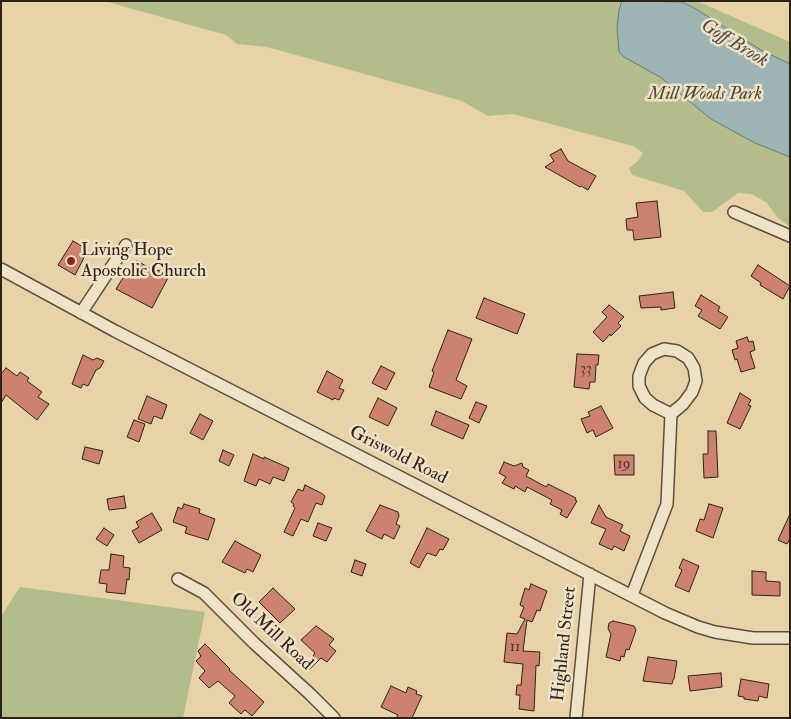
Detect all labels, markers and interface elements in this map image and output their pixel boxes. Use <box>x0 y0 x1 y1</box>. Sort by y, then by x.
water label: Goff Brook <box>696 15 772 73</box>
park label: Mill Woods Park <box>648 84 762 106</box>
place label: Living Hope Apostolic Church <box>81 240 206 282</box>
marker: Living Hope Apostolic Church <box>65 255 77 267</box>
house number: 33 <box>580 361 592 379</box>
street label: Griswold Road <box>345 422 451 490</box>
house number: 19 <box>618 456 630 474</box>
street label: Highland Street <box>548 586 582 702</box>
street label: Old Mill Road <box>225 588 317 676</box>
house number: 11 <box>510 639 520 657</box>

